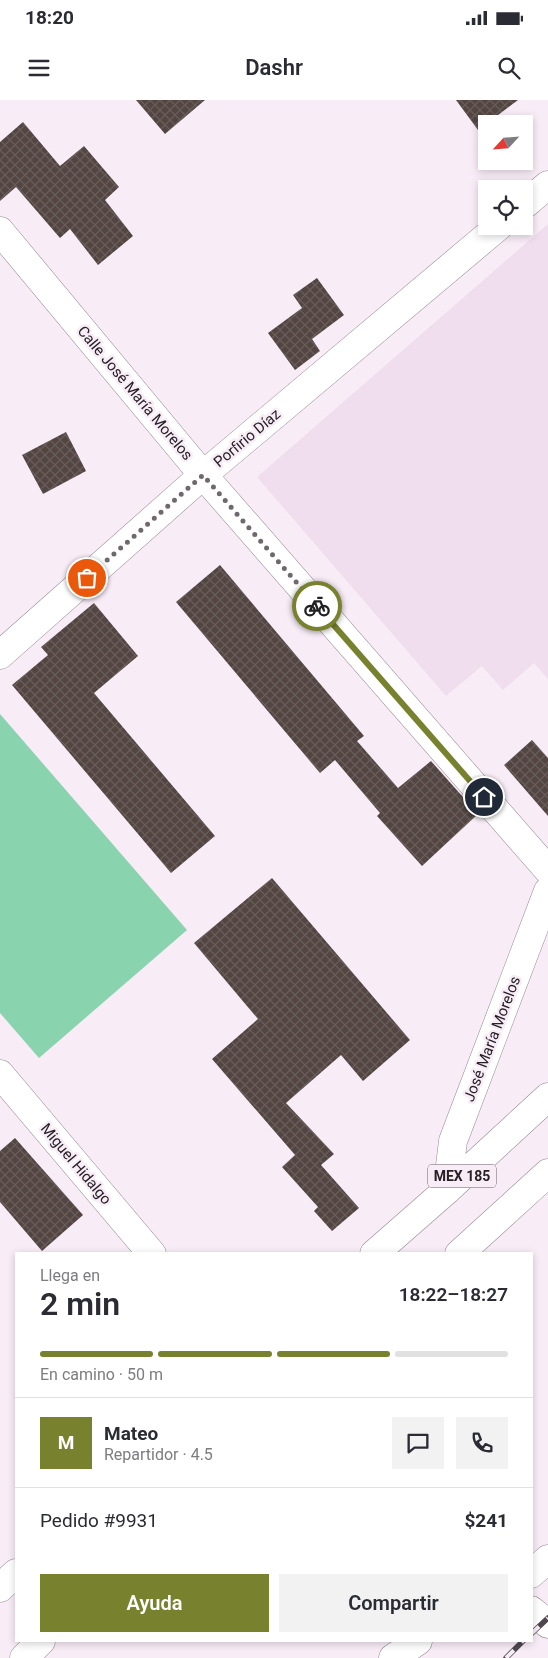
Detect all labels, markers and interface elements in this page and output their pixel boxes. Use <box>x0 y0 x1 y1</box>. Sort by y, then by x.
text: 18:20 <box>25 6 74 29</box>
icon: menu <box>25 54 53 82</box>
icon: search <box>495 54 523 82</box>
text: Dashr <box>245 55 303 80</box>
north arrow <box>478 115 532 170</box>
map controls <box>478 115 533 235</box>
button: locate <box>478 180 533 235</box>
street label: Calle José María Morelos <box>74 322 196 464</box>
street label: Porfirio Díaz <box>210 405 284 471</box>
pin <box>66 557 108 599</box>
icon: bag <box>73 564 101 592</box>
courier <box>292 581 342 631</box>
icon: bike <box>303 592 331 620</box>
pin <box>463 776 505 818</box>
icon: home <box>470 783 498 811</box>
street label: José María Morelos <box>460 974 524 1104</box>
street label: Miguel Hidalgo <box>37 1120 115 1208</box>
road number: MEX 185 <box>428 1164 496 1188</box>
text: Llega en <box>40 1266 100 1285</box>
text: 18:22–18:27 <box>399 1283 508 1306</box>
text: 2 min <box>40 1285 120 1323</box>
text: En camino · 50 m <box>40 1365 163 1384</box>
button: chat <box>392 1417 444 1469</box>
button: phone <box>456 1417 508 1469</box>
text: Mateo <box>104 1422 158 1445</box>
text: M <box>58 1431 74 1454</box>
text: Repartidor · 4.5 <box>104 1445 213 1464</box>
text: Pedido #9931 <box>40 1509 158 1532</box>
text: $241 <box>464 1509 508 1532</box>
button: Ayuda <box>40 1574 269 1632</box>
button: Compartir <box>279 1574 508 1632</box>

